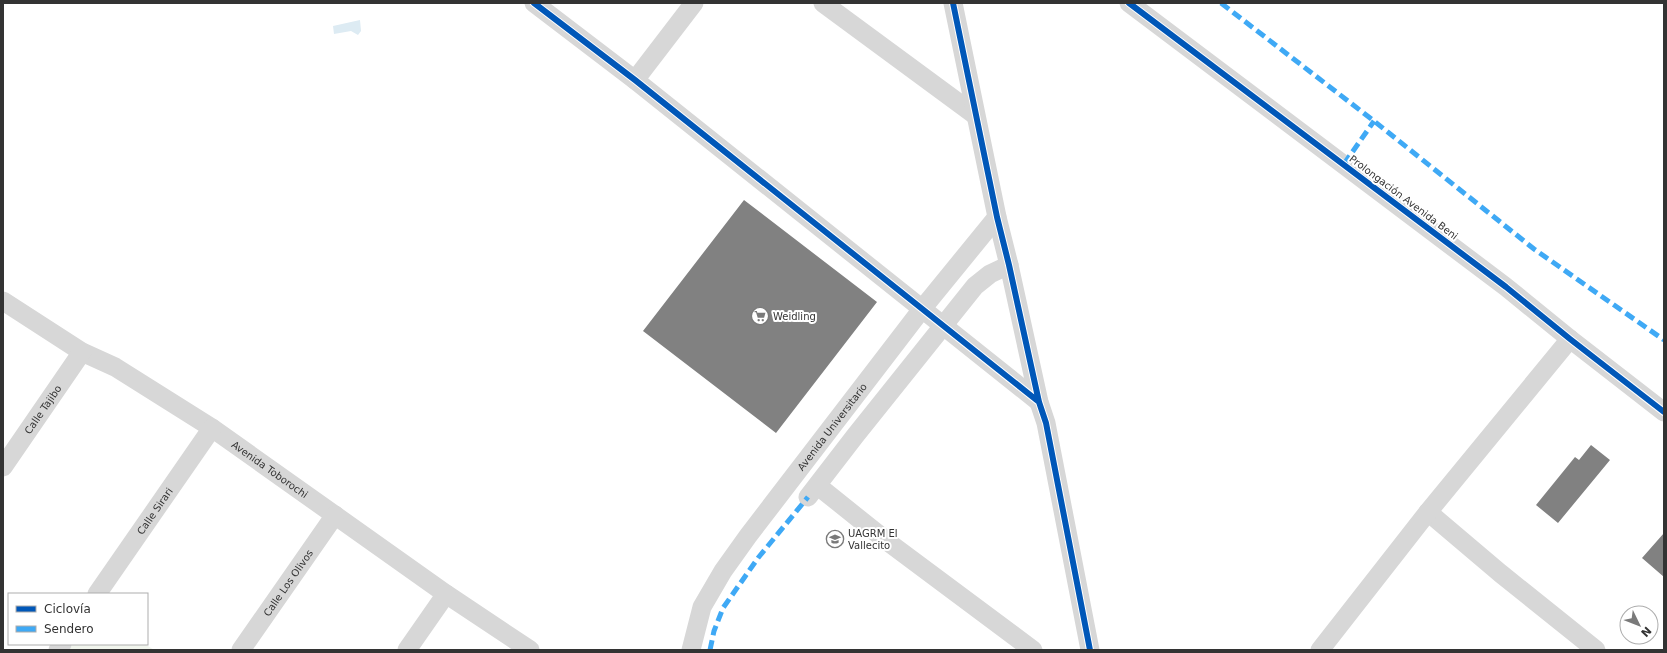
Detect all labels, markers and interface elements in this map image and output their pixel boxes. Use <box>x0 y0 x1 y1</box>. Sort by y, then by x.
street label: Prolongación Avenida Beni <box>1347 153 1460 242</box>
supermarket icon: Weidling <box>750 306 770 326</box>
place label: Weidling <box>773 311 816 322</box>
street label: Avenida Universitario <box>795 381 869 473</box>
street label: Calle Tajibo <box>22 383 64 436</box>
street label: Avenida Toborochi <box>229 439 310 500</box>
street label: Calle Sirari <box>135 486 175 537</box>
place label: UAGRM El Vallecito <box>848 528 898 551</box>
school or university icon: UAGRM El Vallecito <box>825 529 845 549</box>
street label: Calle Los Olivos <box>261 548 315 618</box>
legend <box>8 593 148 645</box>
text: Ciclovía <box>44 602 91 616</box>
north arrow <box>1619 605 1659 645</box>
text: Sendero <box>44 622 94 636</box>
text: N <box>1638 624 1654 639</box>

